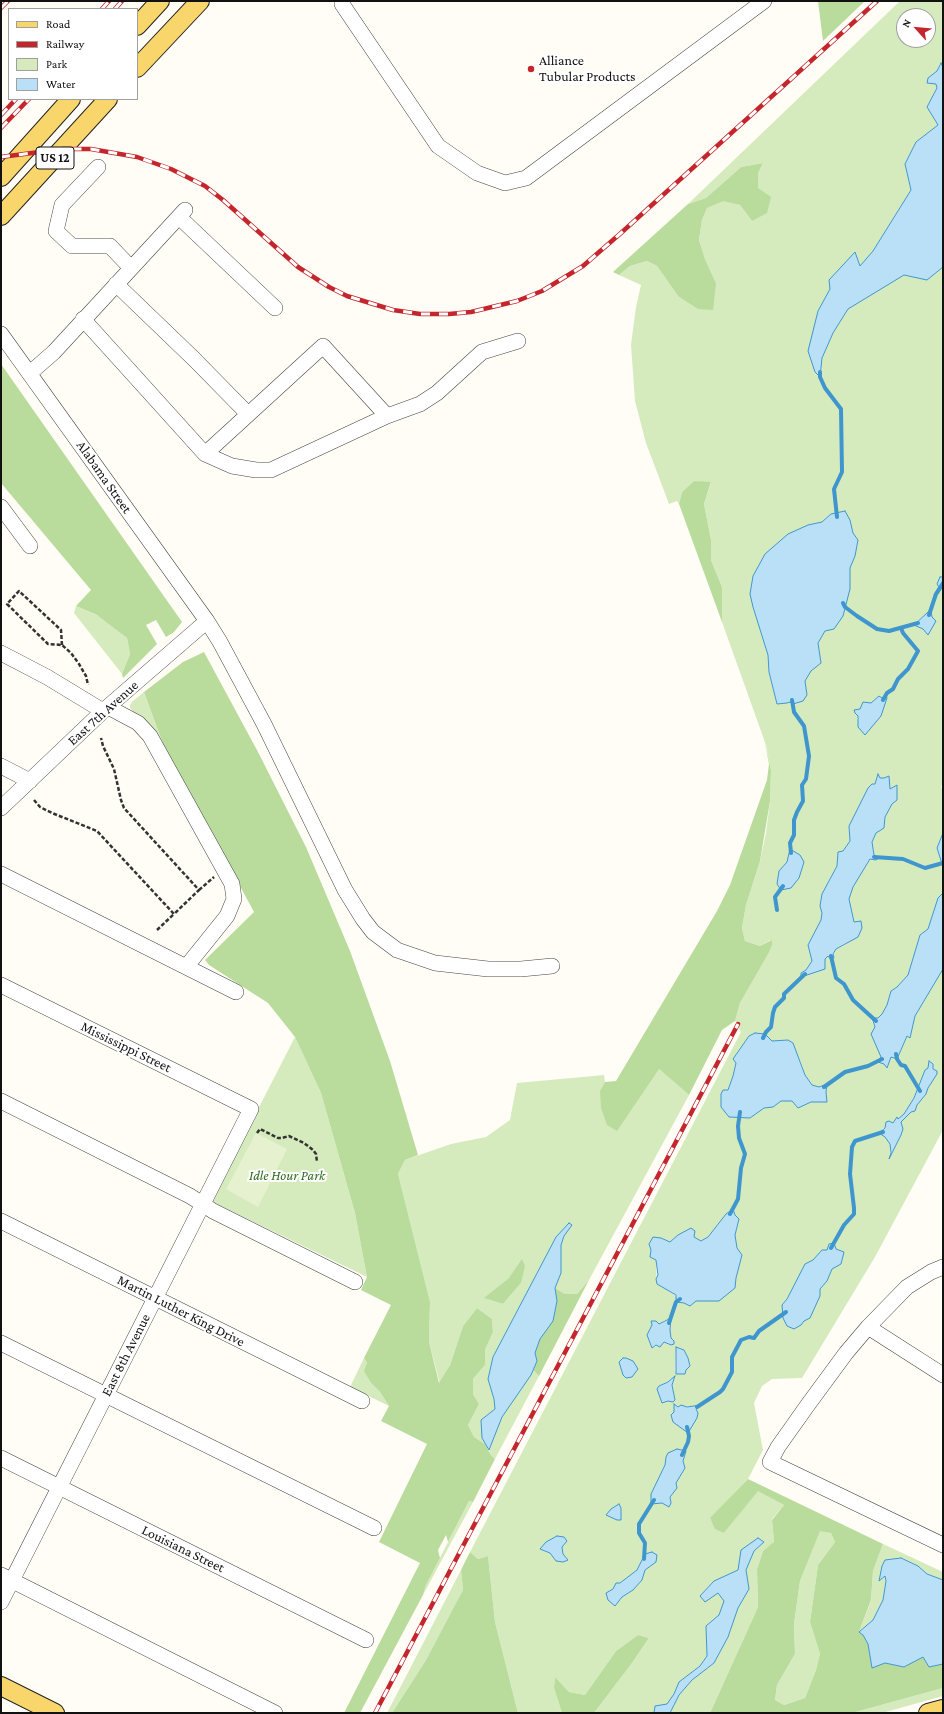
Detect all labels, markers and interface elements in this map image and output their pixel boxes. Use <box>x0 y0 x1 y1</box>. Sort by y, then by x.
legend <box>8 8 138 100</box>
north arrow <box>896 8 936 48</box>
text: Road <box>46 17 70 31</box>
text: N <box>899 17 913 29</box>
text: Railway <box>46 37 84 51</box>
place label: Alliance Tubular Products <box>539 53 636 86</box>
text: Park <box>46 57 67 71</box>
marker: Alliance Tubular Products <box>526 64 536 74</box>
text: Water <box>46 77 75 91</box>
road number: US 12 <box>36 147 74 169</box>
street label: Alabama Street <box>73 437 135 517</box>
street label: East 7th Avenue <box>64 677 142 749</box>
street label: Mississippi Street <box>78 1018 174 1076</box>
park label: Idle Hour Park <box>249 1168 325 1184</box>
street label: Martin Luther King Drive <box>114 1272 248 1350</box>
street label: East 8th Avenue <box>98 1311 154 1399</box>
street label: Louisiana Street <box>139 1522 227 1576</box>

